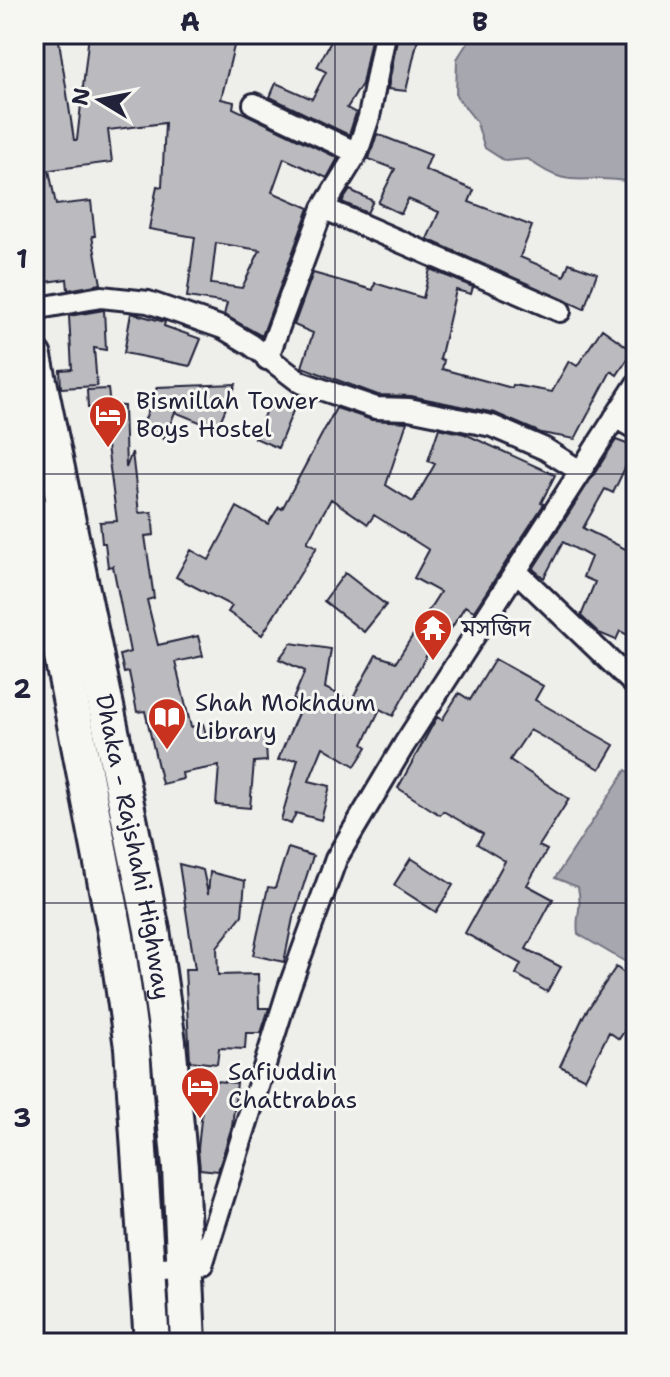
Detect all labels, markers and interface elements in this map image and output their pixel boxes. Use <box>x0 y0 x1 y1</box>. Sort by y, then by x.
text: A <box>180 4 200 39</box>
text: B <box>472 4 488 39</box>
north arrow <box>60 60 140 140</box>
text: N <box>65 86 97 108</box>
text: 1 <box>16 241 28 276</box>
place label: Bismillah Tower Boys Hostel <box>136 385 319 445</box>
hotel icon: Bismillah Tower Boys Hostel <box>87 394 129 449</box>
temple icon: মসজিদ <box>412 607 454 662</box>
place label: মসজিদ <box>460 612 532 644</box>
text: 2 <box>13 671 31 706</box>
place label: Shah Mokhdum Library <box>195 687 376 747</box>
street label: Dhaka - Rajshahi Highway <box>88 691 178 1002</box>
library icon: Shah Mokhdum Library <box>146 696 188 751</box>
place label: Safiuddin Chattrabas <box>228 1056 357 1116</box>
hotel icon: Safiuddin Chattrabas <box>179 1065 221 1120</box>
text: 3 <box>13 1100 31 1135</box>

